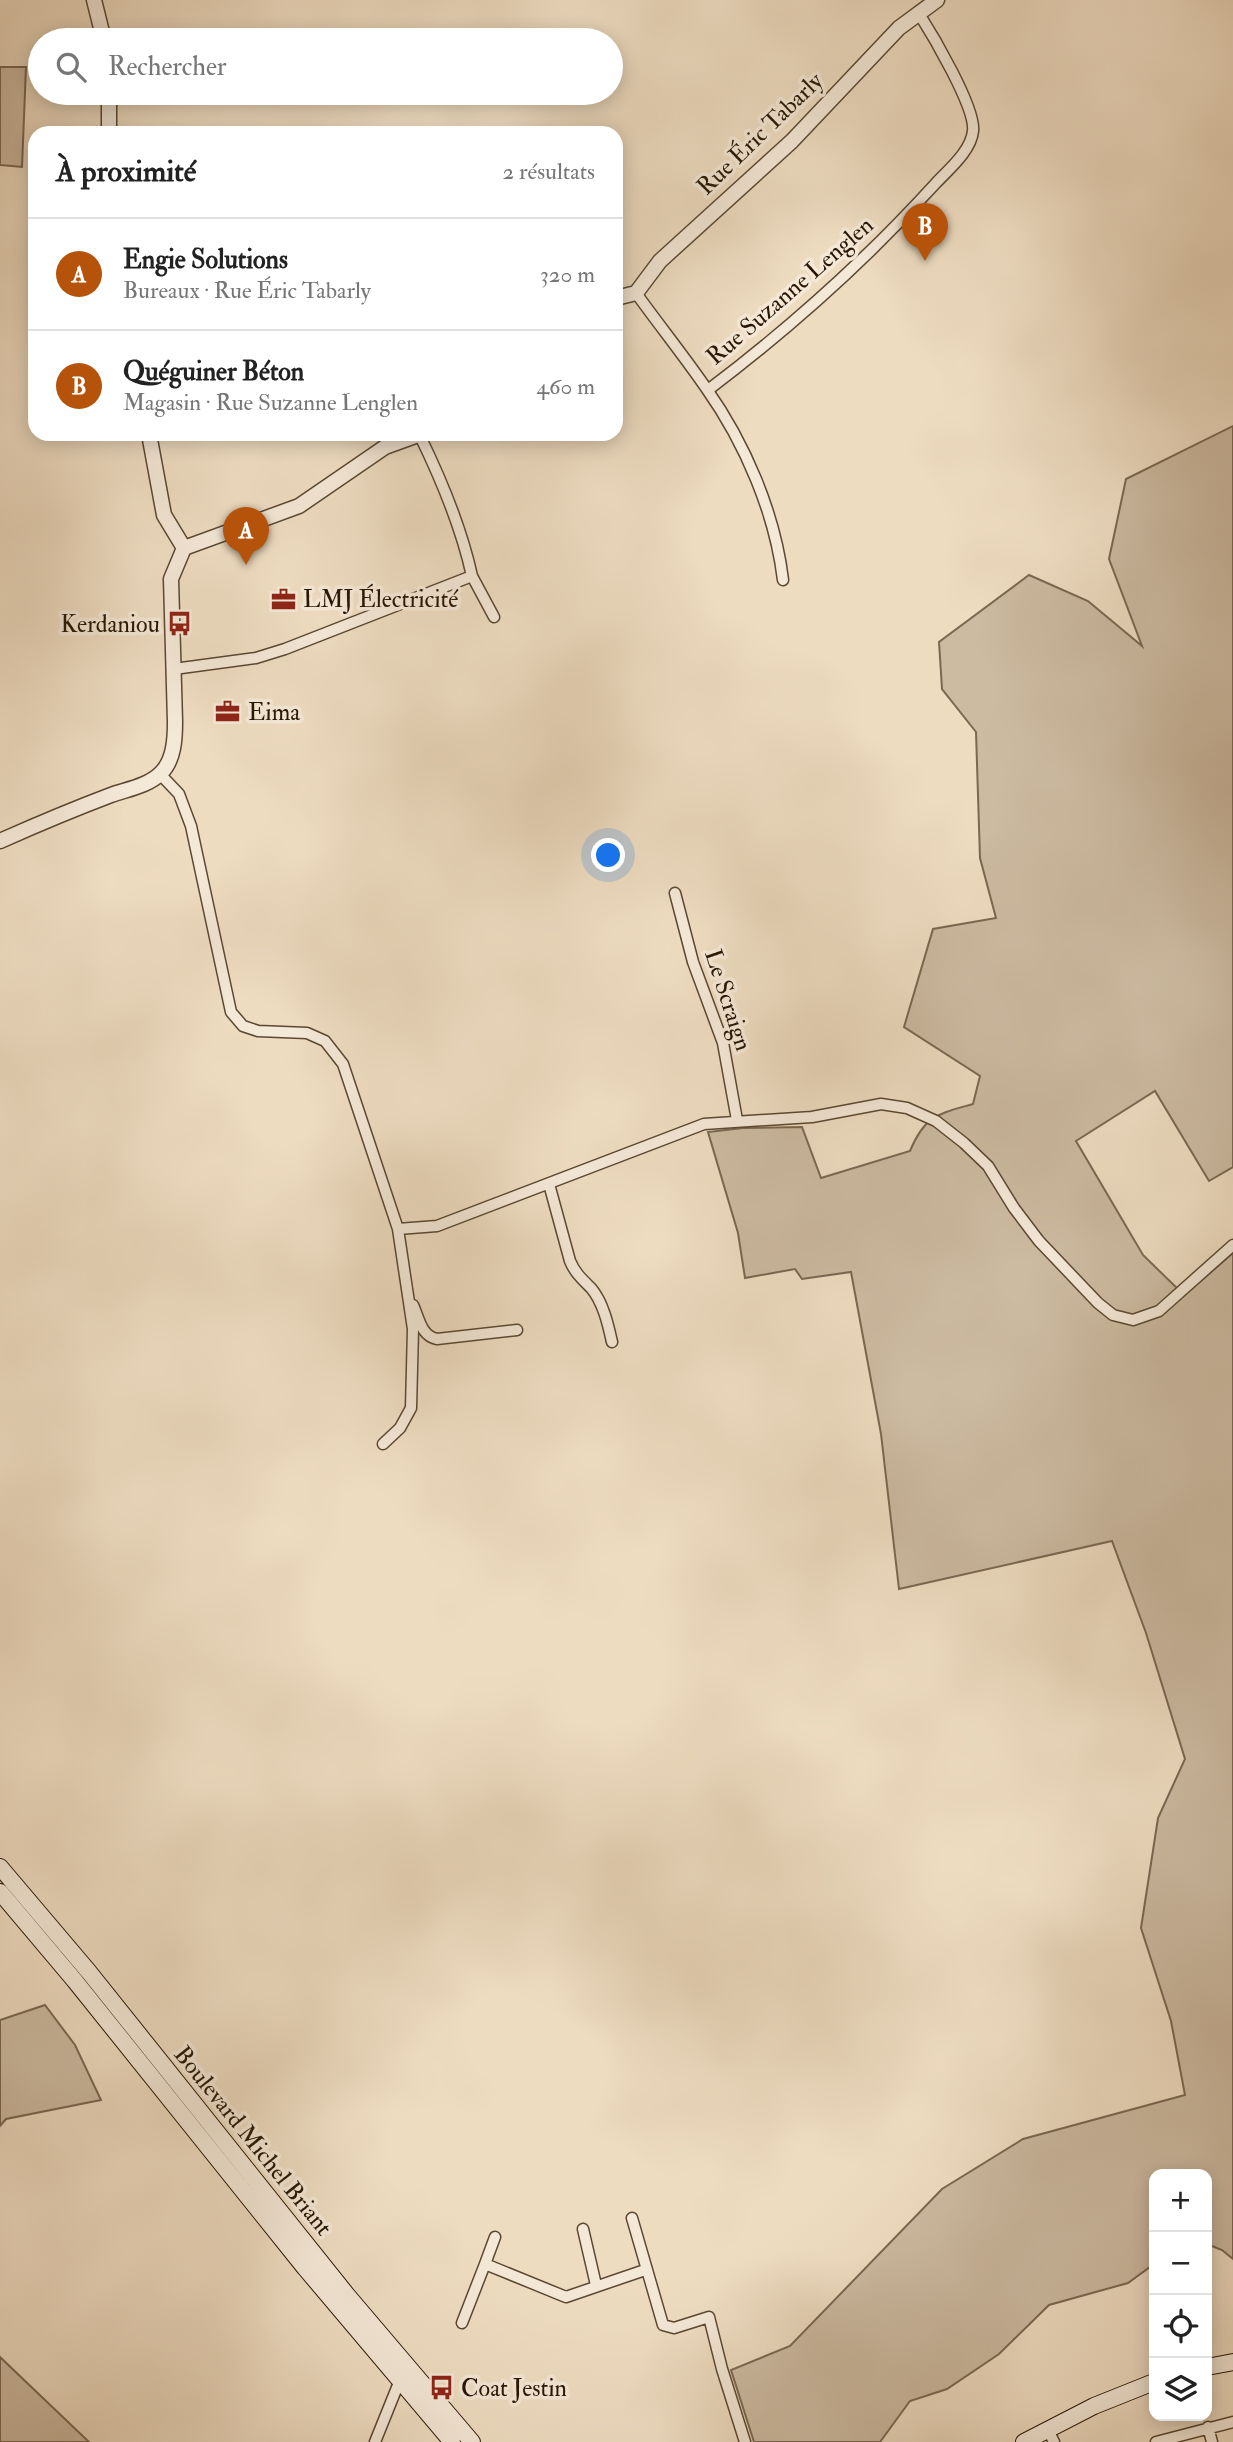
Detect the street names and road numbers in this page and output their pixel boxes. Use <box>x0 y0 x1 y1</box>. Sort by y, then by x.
street label: Rue Éric Tabarly <box>690 65 830 202</box>
street label: Rue Suzanne Lenglen <box>700 210 880 372</box>
street label: Le Scraign <box>697 945 759 1055</box>
street label: Boulevard Michel Briant <box>167 2040 339 2242</box>

